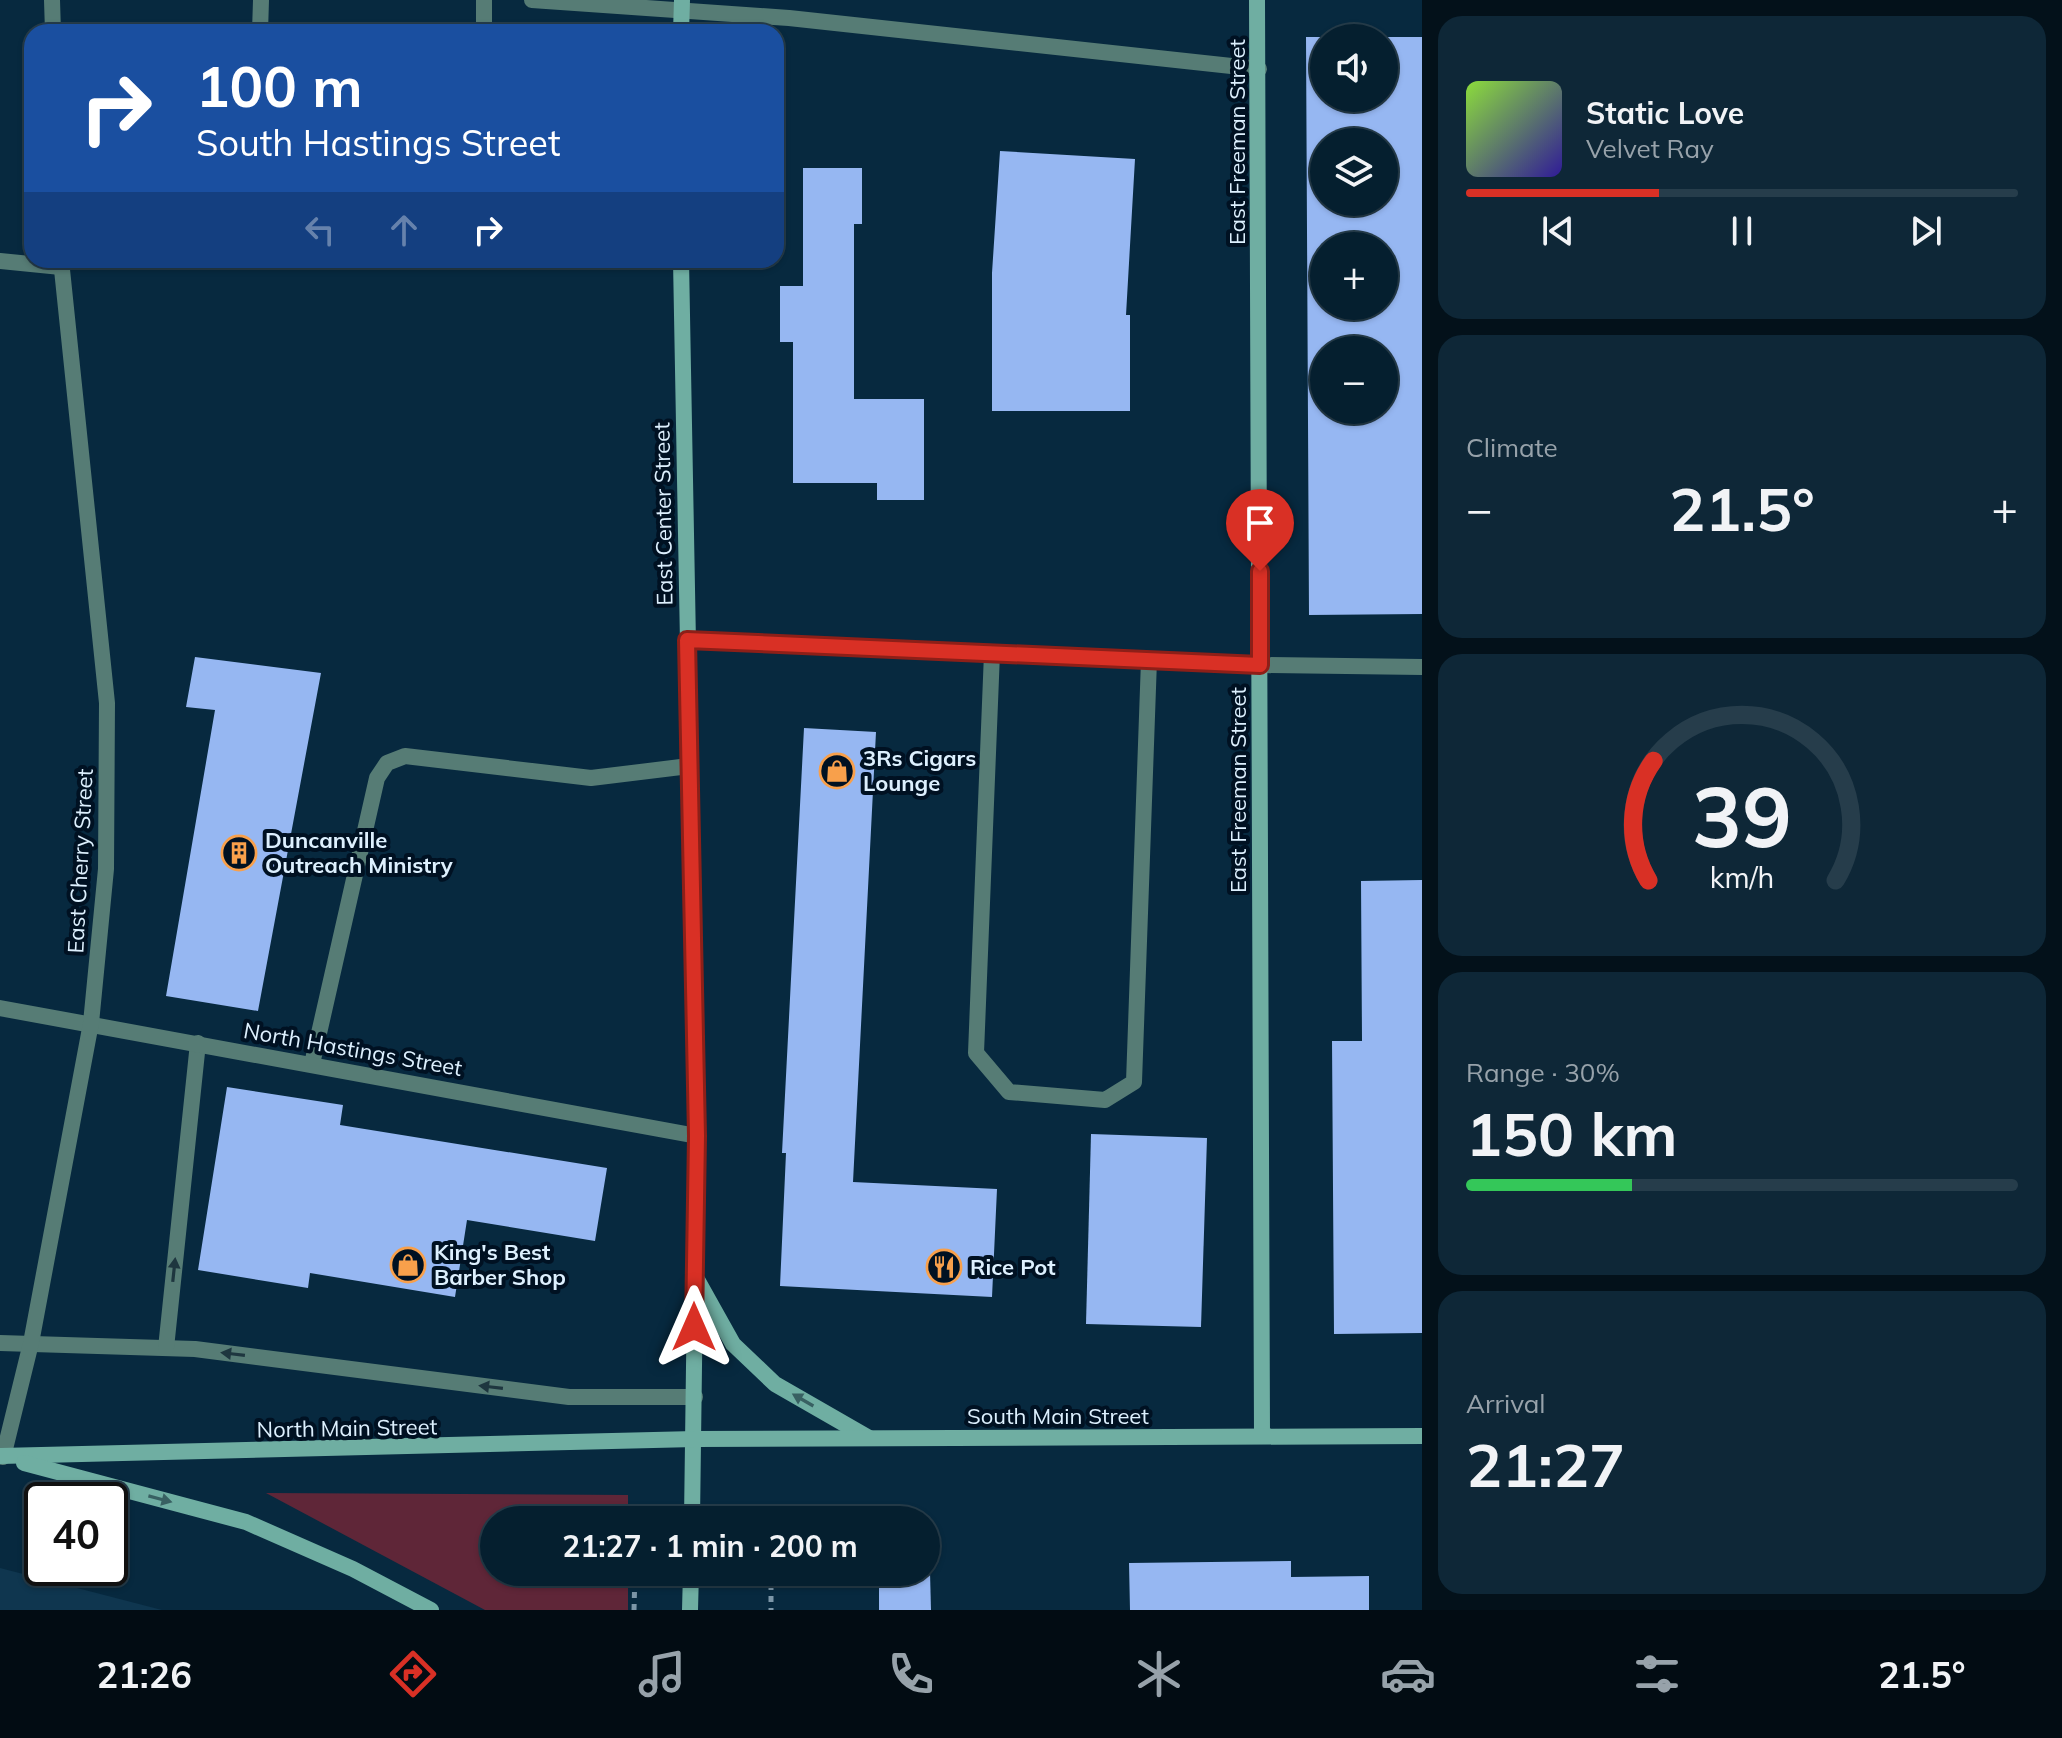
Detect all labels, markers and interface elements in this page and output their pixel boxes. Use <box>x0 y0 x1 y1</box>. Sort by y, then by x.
map controls <box>1310 24 1398 424</box>
button: sound <box>1310 24 1398 112</box>
street label: East Freeman Street <box>1223 39 1251 245</box>
text: 100 m <box>196 51 363 121</box>
icon: right <box>64 56 168 160</box>
text: Static Love <box>1586 94 1744 132</box>
text: South Hastings Street <box>196 120 560 165</box>
button: layers <box>1310 128 1398 216</box>
text: Velvet Ray <box>1586 132 1714 165</box>
icon: left <box>298 208 342 252</box>
icon: ahead <box>382 208 426 252</box>
icon: right <box>466 208 510 252</box>
icon: previous <box>1536 209 1580 253</box>
icon: pause <box>1720 209 1764 253</box>
icon: next <box>1904 209 1948 253</box>
button: + <box>1310 232 1398 320</box>
button: − <box>1310 336 1398 424</box>
street label: East Center Street <box>647 422 679 606</box>
text: Climate <box>1466 431 1558 464</box>
text: 21.5° <box>1669 471 1815 546</box>
text: − <box>1466 481 1492 536</box>
text: + <box>1992 481 2018 536</box>
pin <box>1226 489 1294 571</box>
icon: arrive <box>1238 501 1282 545</box>
street label: East Freeman Street <box>1224 687 1252 893</box>
place label: 3Rs Cigars Lounge <box>863 744 976 797</box>
shop icon: 3Rs Cigars Lounge <box>818 752 856 790</box>
text: 39 <box>1692 763 1792 868</box>
street label: East Cherry Street <box>61 768 99 954</box>
place label: Duncanville Outreach Ministry <box>265 826 453 879</box>
building icon: Duncanville Outreach Ministry <box>220 834 258 872</box>
text: km/h <box>1710 859 1774 895</box>
street label: North Hastings Street <box>242 1016 465 1082</box>
text: Range · 30% <box>1466 1056 1620 1089</box>
text: 150 km <box>1466 1096 1678 1171</box>
place label: King's Best Barber Shop <box>434 1238 566 1291</box>
shop icon: King's Best Barber Shop <box>389 1246 427 1284</box>
restaurant icon: Rice Pot <box>925 1248 963 1286</box>
place label: Rice Pot <box>970 1253 1056 1281</box>
one-way arrow <box>168 1257 181 1282</box>
position arrow <box>652 1285 736 1369</box>
one-way arrow <box>221 1347 246 1360</box>
one-way arrow <box>478 1380 503 1393</box>
text: Arrival <box>1466 1387 1546 1420</box>
one-way arrow <box>792 1393 814 1407</box>
street label: South Main Street <box>967 1402 1149 1430</box>
street label: North Main Street <box>256 1412 438 1444</box>
text: 21:27 <box>1466 1427 1625 1502</box>
speed limit sign: 40 <box>24 1482 128 1586</box>
one-way arrow <box>148 1493 172 1506</box>
text: 21:27 · 1 min · 200 m <box>562 1527 858 1565</box>
icon: directions <box>385 1646 441 1702</box>
icon: music <box>634 1646 690 1702</box>
icon: phone <box>883 1646 939 1702</box>
icon: climate <box>1131 1646 1187 1702</box>
icon: car <box>1380 1646 1436 1702</box>
icon: filters <box>1629 1646 1685 1702</box>
text: 21:26 <box>96 1652 192 1697</box>
text: 21.5° <box>1878 1652 1966 1697</box>

